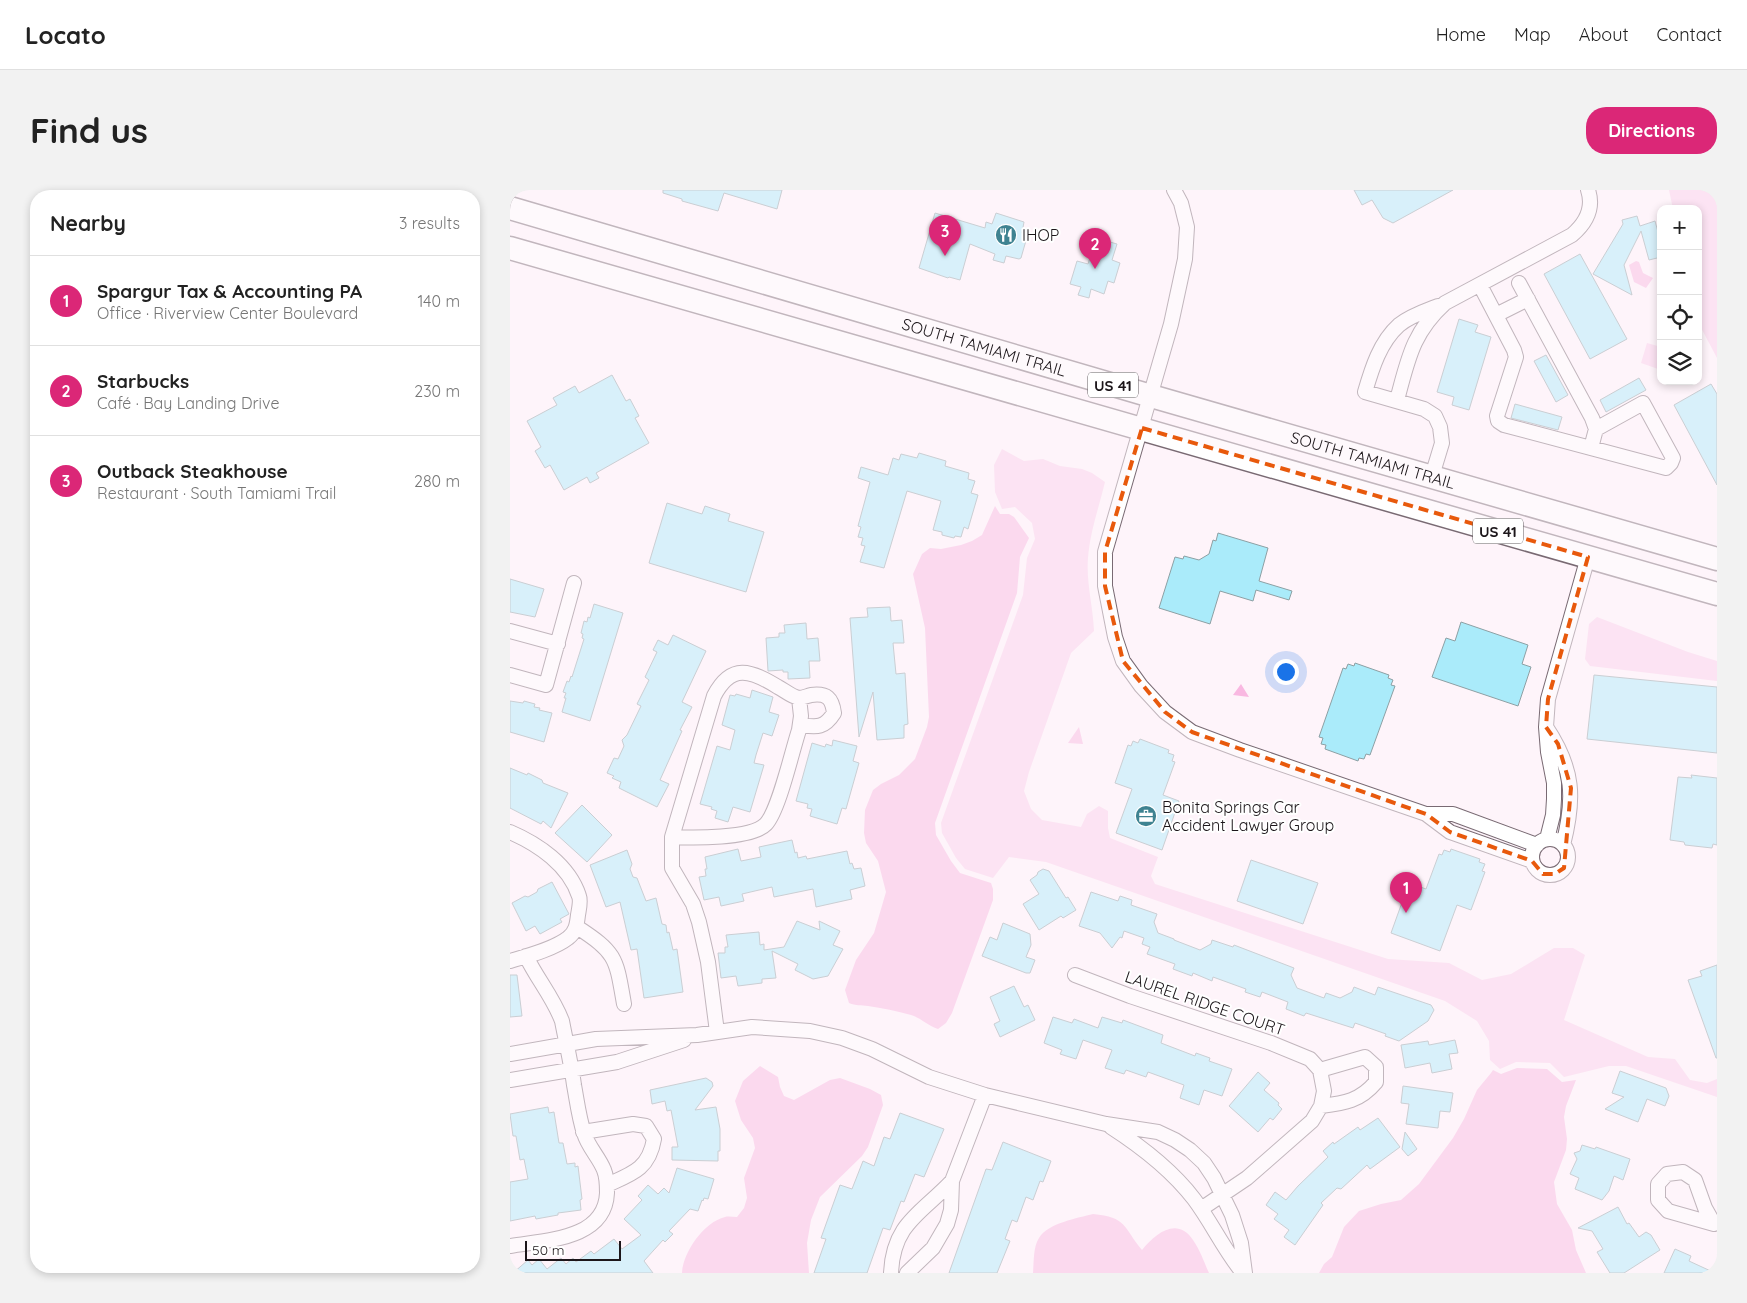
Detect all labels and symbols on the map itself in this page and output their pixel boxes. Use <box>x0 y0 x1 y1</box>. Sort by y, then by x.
pin: 3 <box>929 215 961 256</box>
restaurant icon: IHOP <box>994 223 1018 247</box>
place label: IHOP <box>1022 225 1059 245</box>
pin: 2 <box>1079 228 1111 269</box>
street label: SOUTH TAMIAMI TRAIL <box>900 314 1069 381</box>
road number: US 41 <box>1088 372 1138 398</box>
street label: SOUTH TAMIAMI TRAIL <box>1289 427 1458 493</box>
road number: US 41 <box>1473 518 1523 544</box>
your location <box>1273 659 1299 685</box>
place label: Bonita Springs Car Accident Lawyer Group <box>1162 797 1334 835</box>
office icon: Bonita Springs Car Accident Lawyer Group <box>1134 804 1158 828</box>
pin: 1 <box>1390 872 1422 913</box>
street label: LAUREL RIDGE COURT <box>1122 966 1288 1040</box>
scale bar <box>525 1238 621 1261</box>

